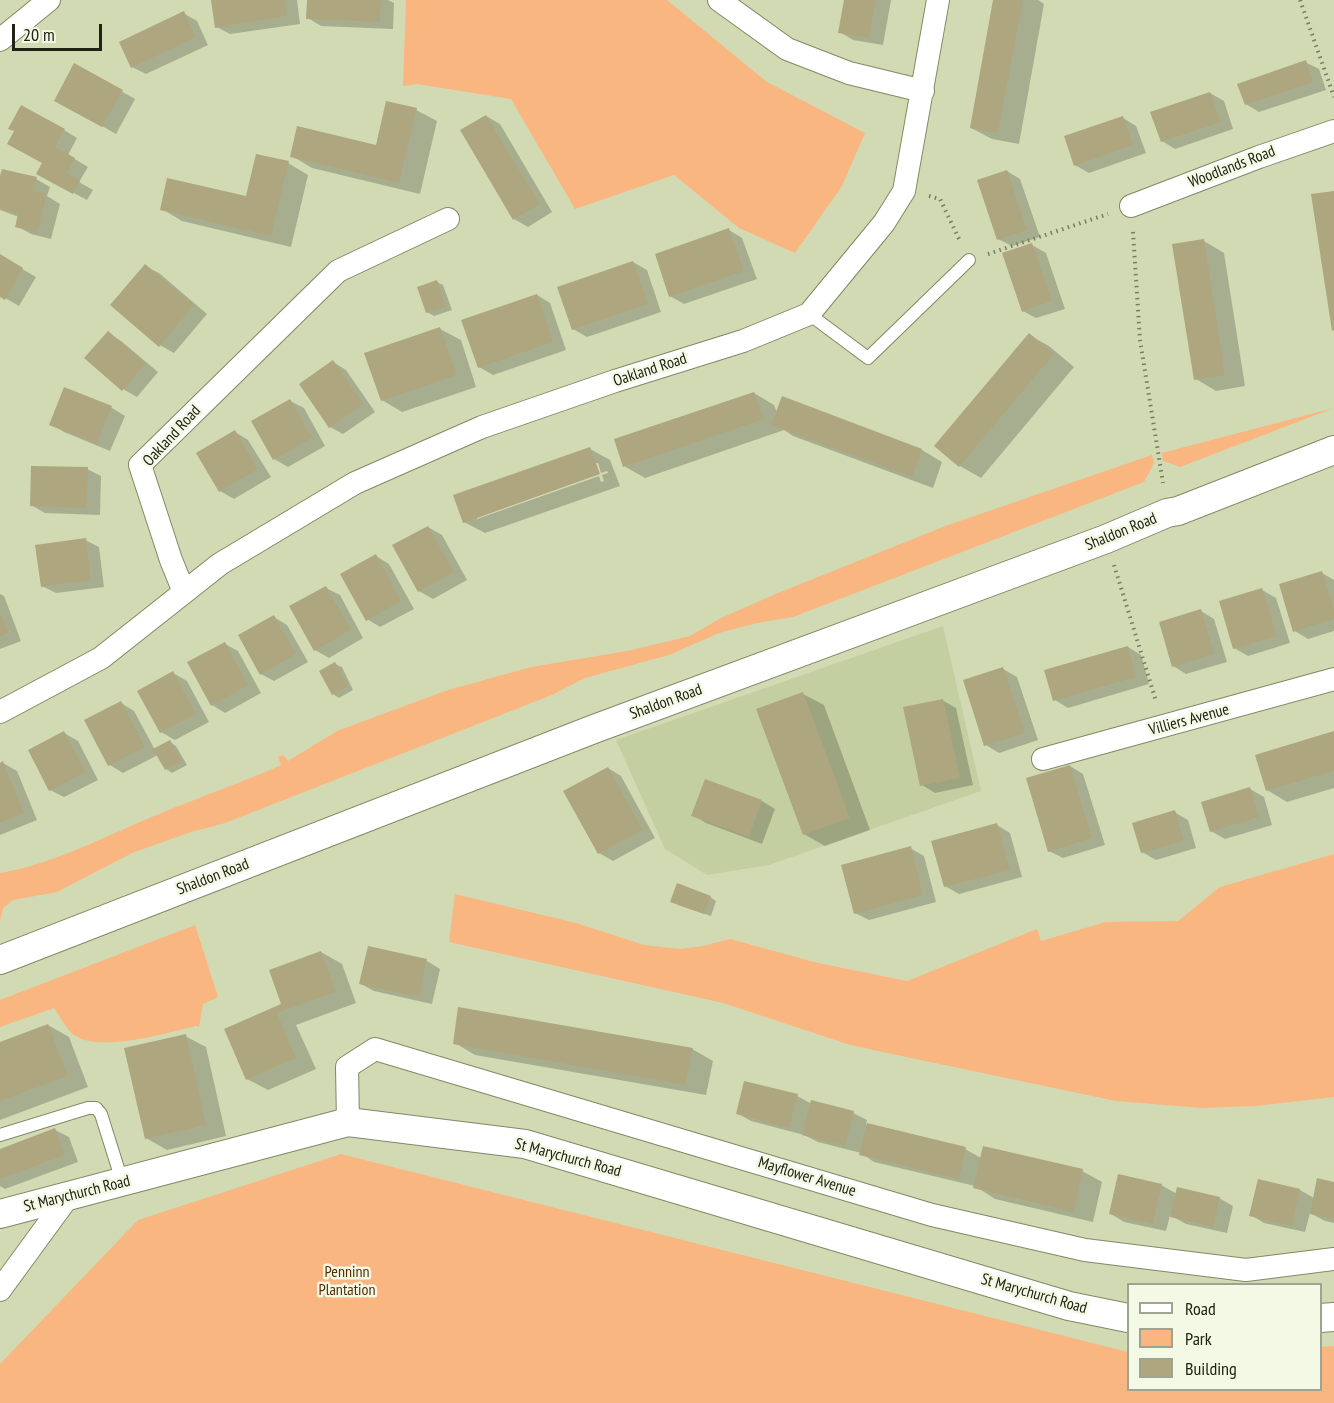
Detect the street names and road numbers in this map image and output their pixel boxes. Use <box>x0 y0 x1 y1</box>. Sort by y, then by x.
street label: Woodlands Road <box>1186 142 1278 192</box>
street label: Oakland Road <box>611 349 689 391</box>
street label: Oakland Road <box>139 402 205 470</box>
street label: Shaldon Road <box>1082 509 1160 555</box>
street label: Shaldon Road <box>627 680 705 724</box>
street label: Villiers Avenue <box>1147 700 1231 740</box>
street label: Shaldon Road <box>174 854 252 900</box>
street label: St Marychurch Road <box>513 1135 623 1181</box>
street label: Mayflower Avenue <box>756 1153 858 1201</box>
street label: St Marychurch Road <box>22 1171 132 1217</box>
street label: St Marychurch Road <box>979 1270 1089 1318</box>

